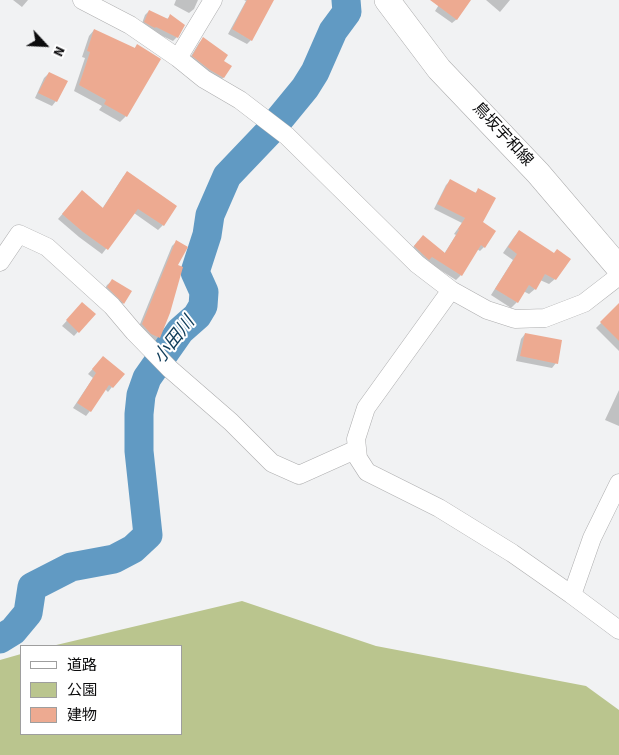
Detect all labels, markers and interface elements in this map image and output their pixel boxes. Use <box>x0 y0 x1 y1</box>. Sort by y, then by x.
north arrow <box>20 20 70 70</box>
text: N <box>48 43 70 60</box>
street label: 鳥坂宇和線 <box>468 99 536 171</box>
water label: 小田川 <box>150 313 200 369</box>
legend <box>20 645 182 735</box>
text: 道路 <box>67 655 97 676</box>
text: 公園 <box>67 680 97 701</box>
text: 建物 <box>67 705 97 726</box>

